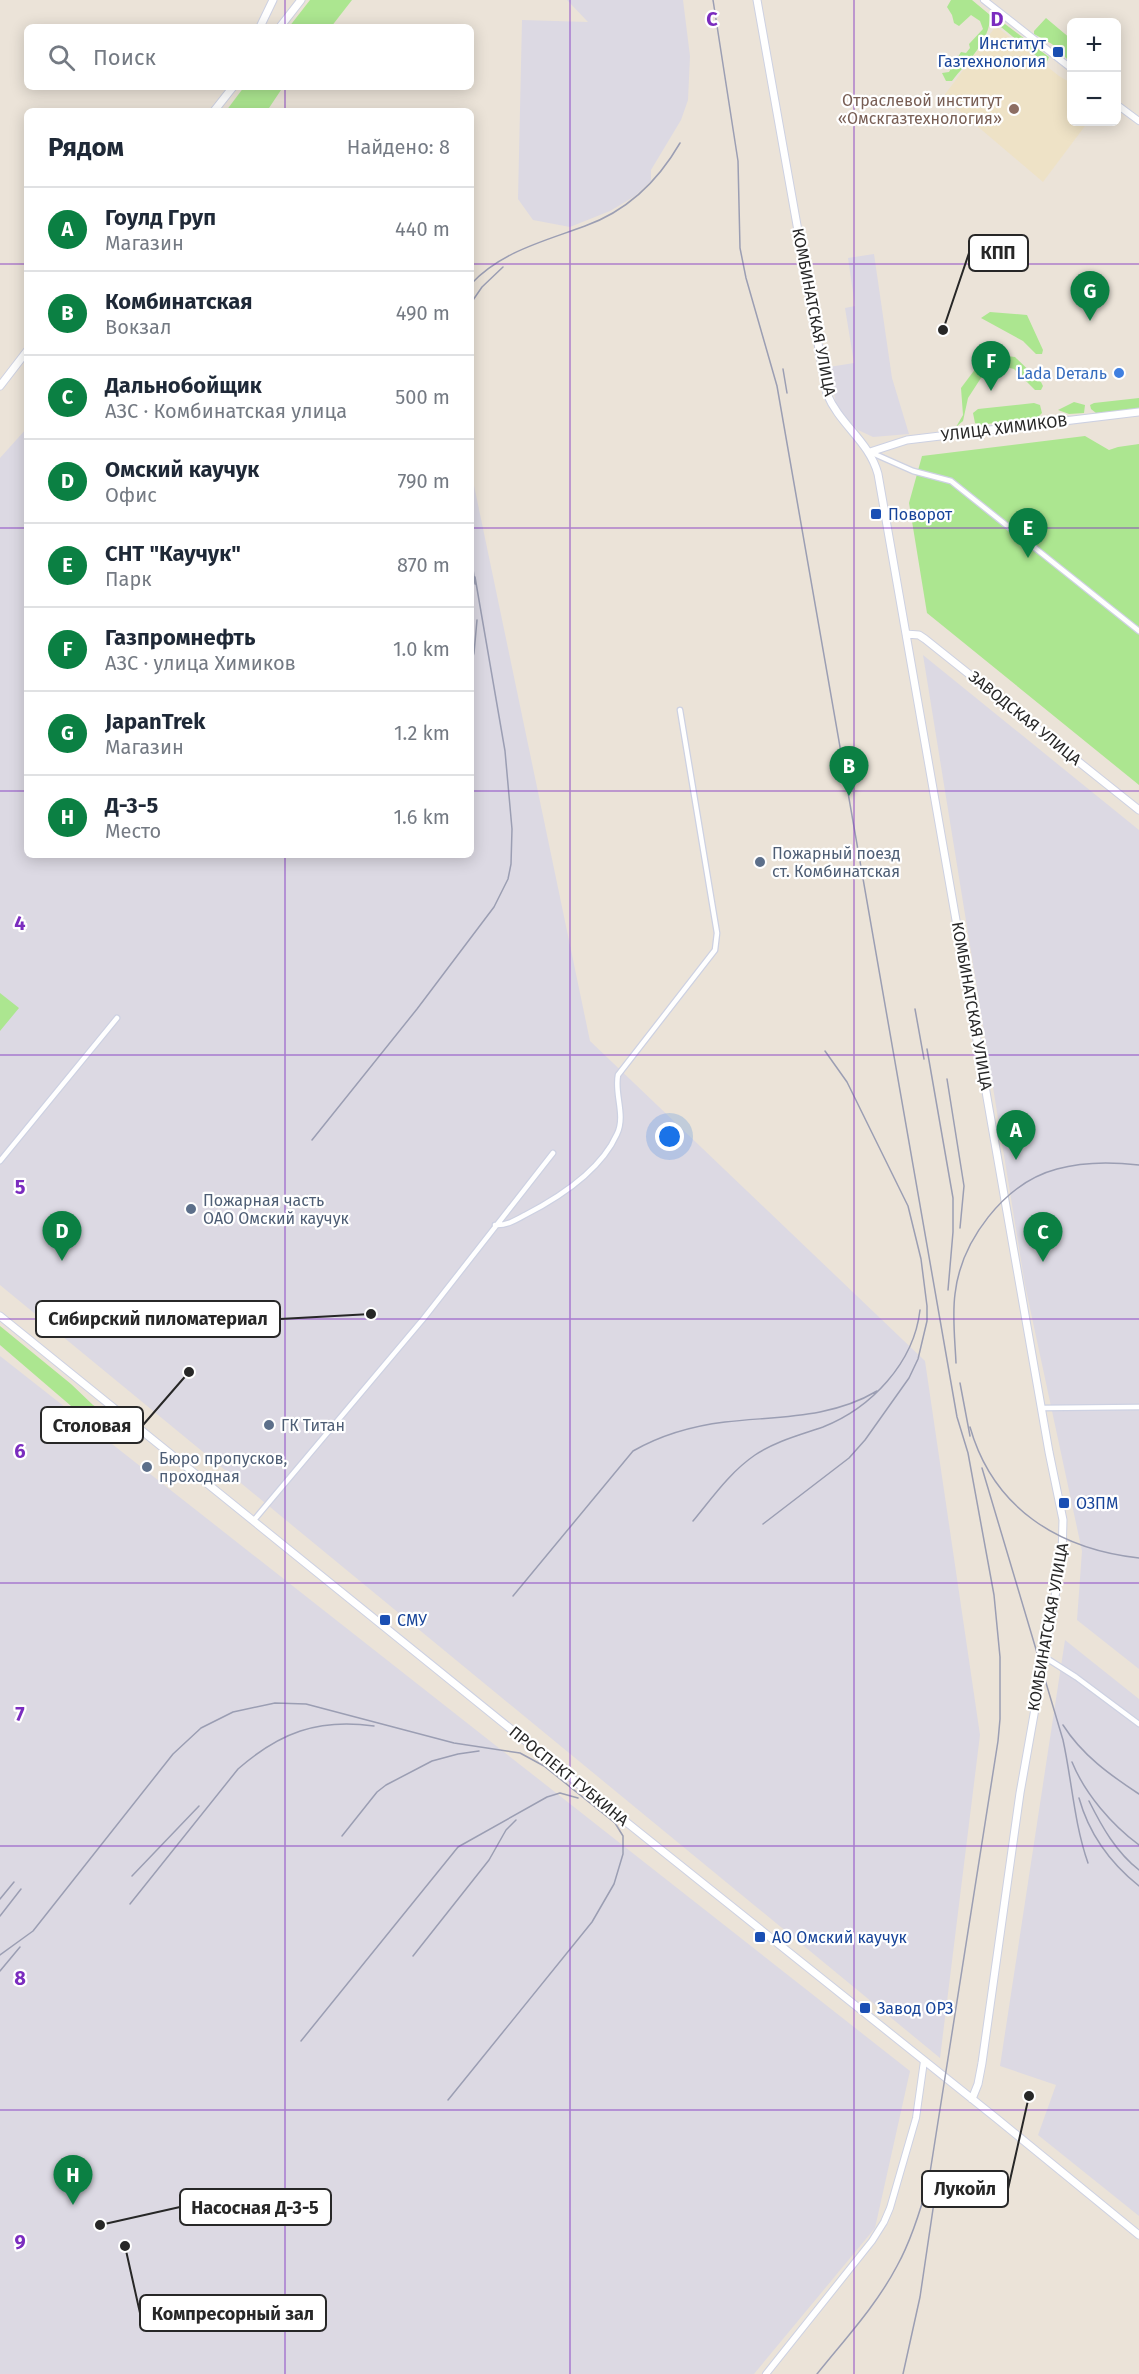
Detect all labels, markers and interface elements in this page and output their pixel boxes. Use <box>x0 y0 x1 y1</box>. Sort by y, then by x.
text: C <box>706 7 718 31</box>
text: D <box>990 7 1004 31</box>
map controls <box>1067 18 1121 126</box>
button: + <box>1067 18 1121 72</box>
search box <box>24 24 474 90</box>
place label: Институт Газтехнология <box>937 34 1047 71</box>
icon: search <box>45 41 78 74</box>
text: Поиск <box>93 44 156 71</box>
marker: Институт Газтехнология <box>1051 45 1065 59</box>
button: − <box>1067 72 1121 126</box>
place label: Отраслевой институт «Омскгазтехнология» <box>838 91 1003 128</box>
marker: Отраслевой институт «Омскгазтехнология» <box>1007 102 1021 116</box>
text: Рядом <box>48 132 124 163</box>
text: Найдено: 8 <box>347 135 450 159</box>
text: Гоулд Груп <box>105 204 216 231</box>
text: A <box>62 217 73 241</box>
text: 440 m <box>395 217 450 241</box>
street label: КОМБИНАТСКАЯ УЛИЦА <box>788 226 840 398</box>
text: Магазин <box>105 231 184 255</box>
callout: КПП <box>969 235 1028 271</box>
text: КПП <box>980 242 1016 264</box>
pin: G <box>1070 272 1110 321</box>
text: Комбинатская <box>105 288 252 315</box>
text: B <box>61 301 74 325</box>
text: 490 m <box>396 301 450 325</box>
text: Вокзал <box>105 315 171 339</box>
pin: F <box>972 342 1010 391</box>
place label: Lada Dеталь <box>1017 364 1107 383</box>
marker: Lada Dеталь <box>1112 366 1126 380</box>
text: Дальнобойщик <box>105 372 262 399</box>
text: C <box>62 385 73 409</box>
text: 500 m <box>395 385 450 409</box>
text: АЗС · Комбинатская улица <box>105 399 347 423</box>
street label: УЛИЦА ХИМИКОВ <box>940 411 1068 445</box>
text: Омский каучук <box>105 456 259 483</box>
text: D <box>61 469 74 493</box>
text: 790 m <box>397 469 450 493</box>
text: Офис <box>105 483 157 507</box>
place label: Поворот <box>888 505 953 524</box>
marker: Поворот <box>869 507 883 521</box>
pin: E <box>1008 508 1048 558</box>
text: СНТ "Каучук" <box>105 540 241 567</box>
text: E <box>62 553 73 577</box>
text: 870 m <box>397 553 450 577</box>
text: Парк <box>105 567 152 591</box>
text: Газпромнефть <box>105 624 255 651</box>
text: F <box>63 637 72 661</box>
text: 1.0 km <box>393 637 450 661</box>
text: АЗС · улица Химиков <box>105 651 296 675</box>
street label: ЗАВОДСКАЯ УЛИЦА <box>965 667 1086 770</box>
text: JapanTrek <box>105 708 205 735</box>
text: G <box>61 721 74 745</box>
text: 1.2 km <box>394 721 450 745</box>
text: Магазин <box>105 735 184 759</box>
pin: B <box>830 746 868 796</box>
text: Д-3-5 <box>105 792 158 819</box>
text: H <box>61 805 74 829</box>
text: 1.6 km <box>393 805 450 829</box>
text: Место <box>105 819 161 843</box>
place label: Пожарный поезд ст. Комбинатская <box>772 844 900 881</box>
marker: Пожарный поезд ст. Комбинатская <box>753 855 767 869</box>
text: 4 <box>14 911 26 935</box>
street label: КОМБИНАТСКАЯ УЛИЦА <box>948 920 996 1093</box>
pin: A <box>996 1110 1036 1160</box>
your location <box>655 1122 684 1151</box>
text: 5 <box>15 1175 26 1199</box>
place label: Пожарная часть ОАО Омский каучук <box>203 1191 350 1228</box>
marker: Пожарная часть ОАО Омский каучук <box>184 1202 198 1216</box>
pin: D <box>42 1212 82 1261</box>
pin: C <box>1024 1212 1062 1262</box>
callout: Сибирский пиломатериал <box>36 1301 280 1337</box>
text: Сибирский пиломатериал <box>48 1308 268 1330</box>
callout: Столовая <box>41 1407 143 1443</box>
text: Столовая <box>53 1415 131 1437</box>
place label: ГК Титан <box>281 1416 345 1435</box>
marker: ГК Титан <box>262 1418 276 1432</box>
text: 6 <box>14 1439 26 1463</box>
place label: Бюро пропусков, проходная <box>159 1449 288 1486</box>
marker: Бюро пропусков, проходная <box>140 1460 154 1474</box>
place label: ОЗПМ <box>1076 1494 1118 1513</box>
marker: ОЗПМ <box>1057 1496 1071 1510</box>
street label: КОМБИНАТСКАЯ УЛИЦА <box>1024 1540 1072 1713</box>
place label: СМУ <box>397 1611 427 1630</box>
marker: СМУ <box>378 1613 392 1627</box>
text: 7 <box>15 1702 25 1726</box>
street label: ПРОСПЕКТ ГУБКИНА <box>506 1722 633 1830</box>
place label: АО Омский каучук <box>772 1928 908 1947</box>
marker: АО Омский каучук <box>753 1930 767 1944</box>
text: 8 <box>14 1966 26 1990</box>
place label: Завод ОРЗ <box>877 1999 953 2018</box>
marker: Завод ОРЗ <box>858 2001 872 2015</box>
pin: H <box>54 2156 92 2205</box>
callout: Лукойл <box>922 2171 1008 2207</box>
text: Лукойл <box>934 2178 996 2200</box>
callout: Насосная Д-3-5 <box>180 2189 331 2225</box>
text: Насосная Д-3-5 <box>191 2197 319 2219</box>
text: 9 <box>14 2230 26 2254</box>
callout: Компресорный зал <box>140 2295 326 2331</box>
text: Компресорный зал <box>152 2303 314 2325</box>

